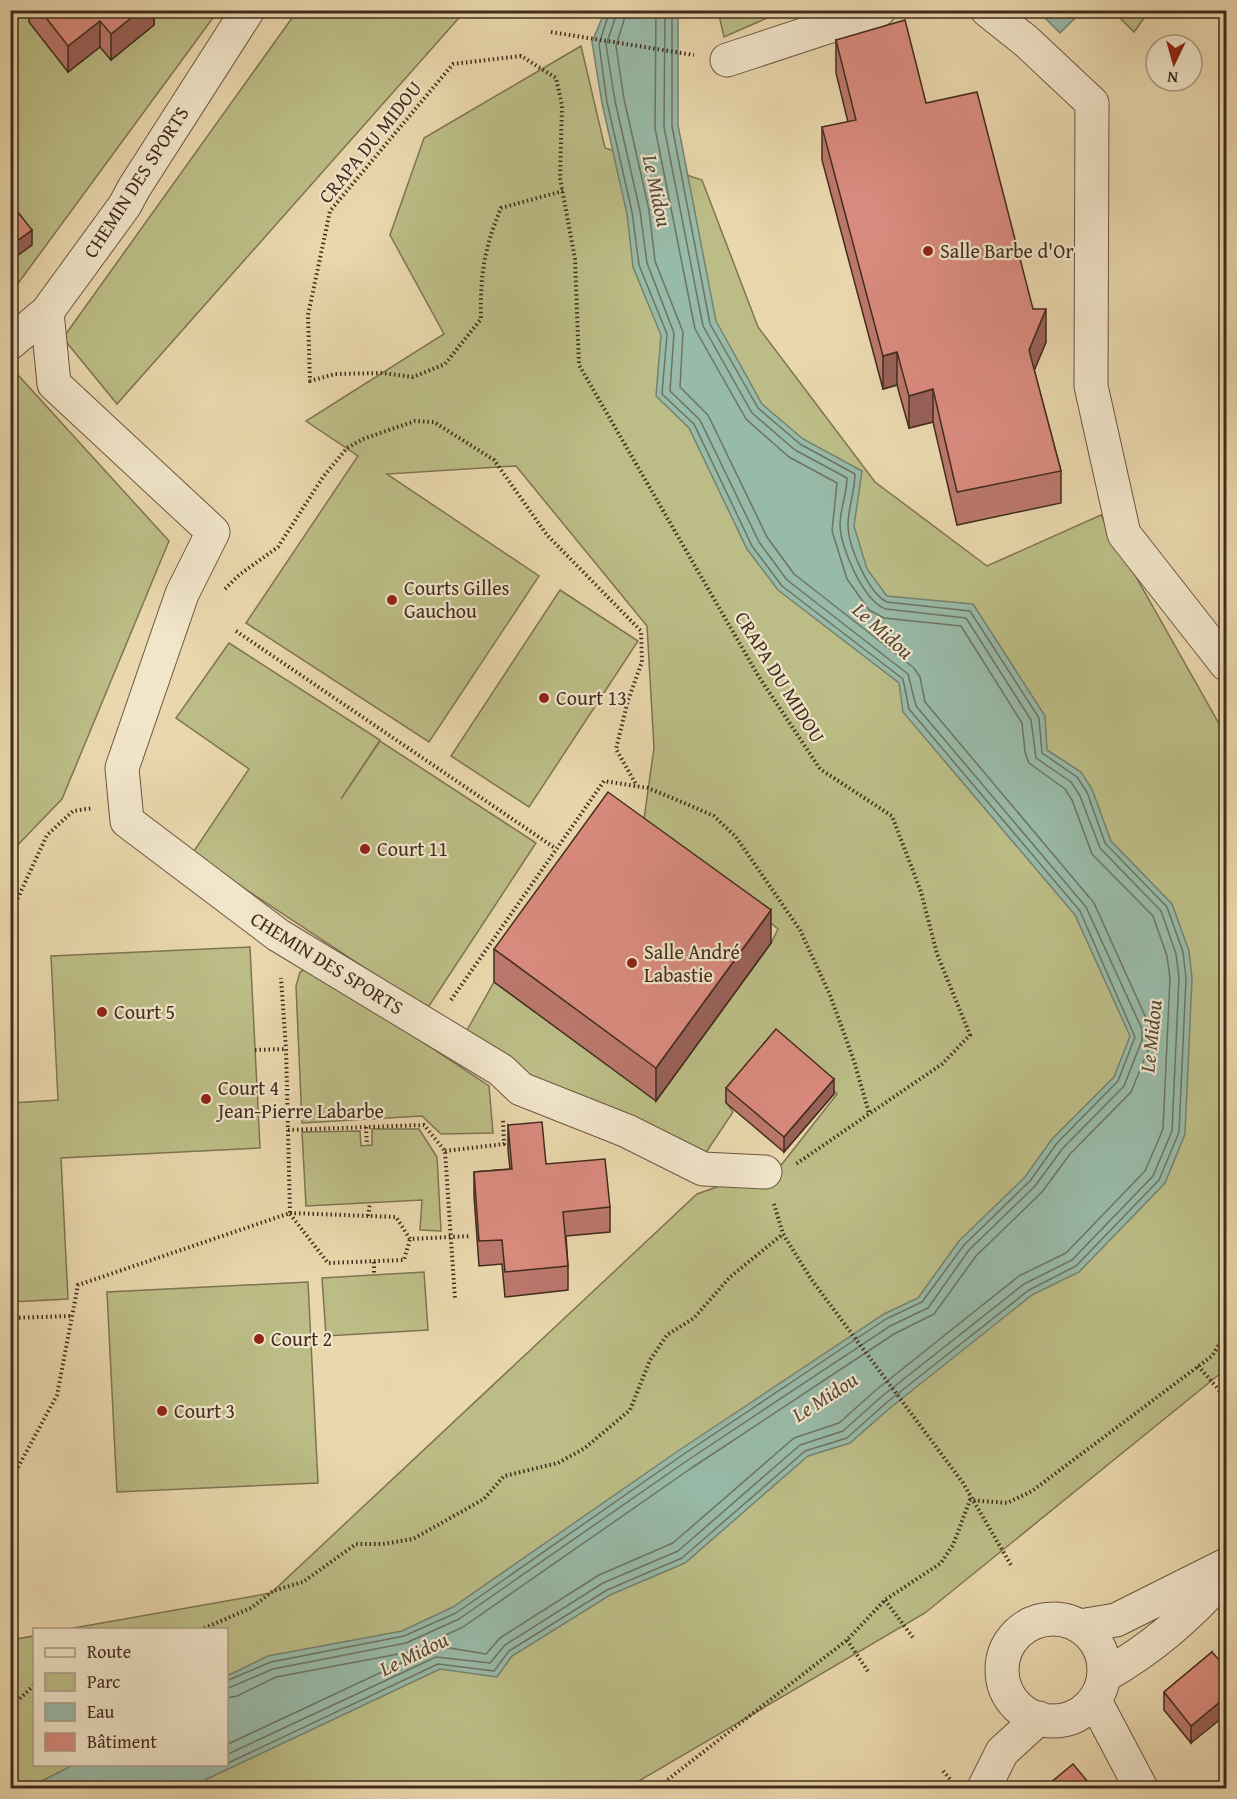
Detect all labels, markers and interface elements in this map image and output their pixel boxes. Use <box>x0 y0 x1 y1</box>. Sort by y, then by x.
north arrow <box>1144 33 1204 93</box>
text: N <box>1166 65 1179 90</box>
street label: CRAPA DU MIDOU <box>311 74 428 209</box>
street label: CHEMIN DES SPORTS <box>76 100 196 263</box>
water label: Le Midou <box>634 151 680 230</box>
place label: Salle Barbe d'Or <box>940 236 1074 265</box>
marker: Salle Barbe d'Or <box>921 244 935 258</box>
place label: Courts Gilles Gauchou <box>404 573 510 625</box>
marker: Courts Gilles Gauchou <box>385 593 399 607</box>
water label: Le Midou <box>845 594 921 667</box>
street label: CRAPA DU MIDOU <box>728 605 833 748</box>
place label: Court 13 <box>556 683 627 712</box>
marker: Court 13 <box>537 691 551 705</box>
place label: Court 11 <box>377 834 448 863</box>
marker: Court 11 <box>358 842 372 856</box>
street label: CHEMIN DES SPORTS <box>245 904 409 1021</box>
place label: Salle André Labastie <box>644 937 740 989</box>
marker: Salle André Labastie <box>625 956 639 970</box>
place label: Court 5 <box>114 997 175 1026</box>
water label: Le Midou <box>1131 998 1170 1075</box>
marker: Court 5 <box>95 1005 109 1019</box>
place label: Court 4 - Jean-Pierre Labarbe <box>215 1073 384 1125</box>
marker: Court 4 - Jean-Pierre Labarbe <box>199 1092 213 1106</box>
place label: Court 2 <box>271 1324 332 1353</box>
marker: Court 2 <box>252 1332 266 1346</box>
water label: Le Midou <box>785 1363 864 1430</box>
place label: Court 3 <box>174 1396 235 1425</box>
marker: Court 3 <box>155 1404 169 1418</box>
water label: Le Midou <box>373 1623 454 1684</box>
legend <box>33 1628 228 1766</box>
text: Route <box>87 1638 131 1665</box>
text: Parc <box>87 1668 120 1695</box>
text: Eau <box>87 1698 115 1725</box>
text: Bâtiment <box>87 1728 157 1755</box>

